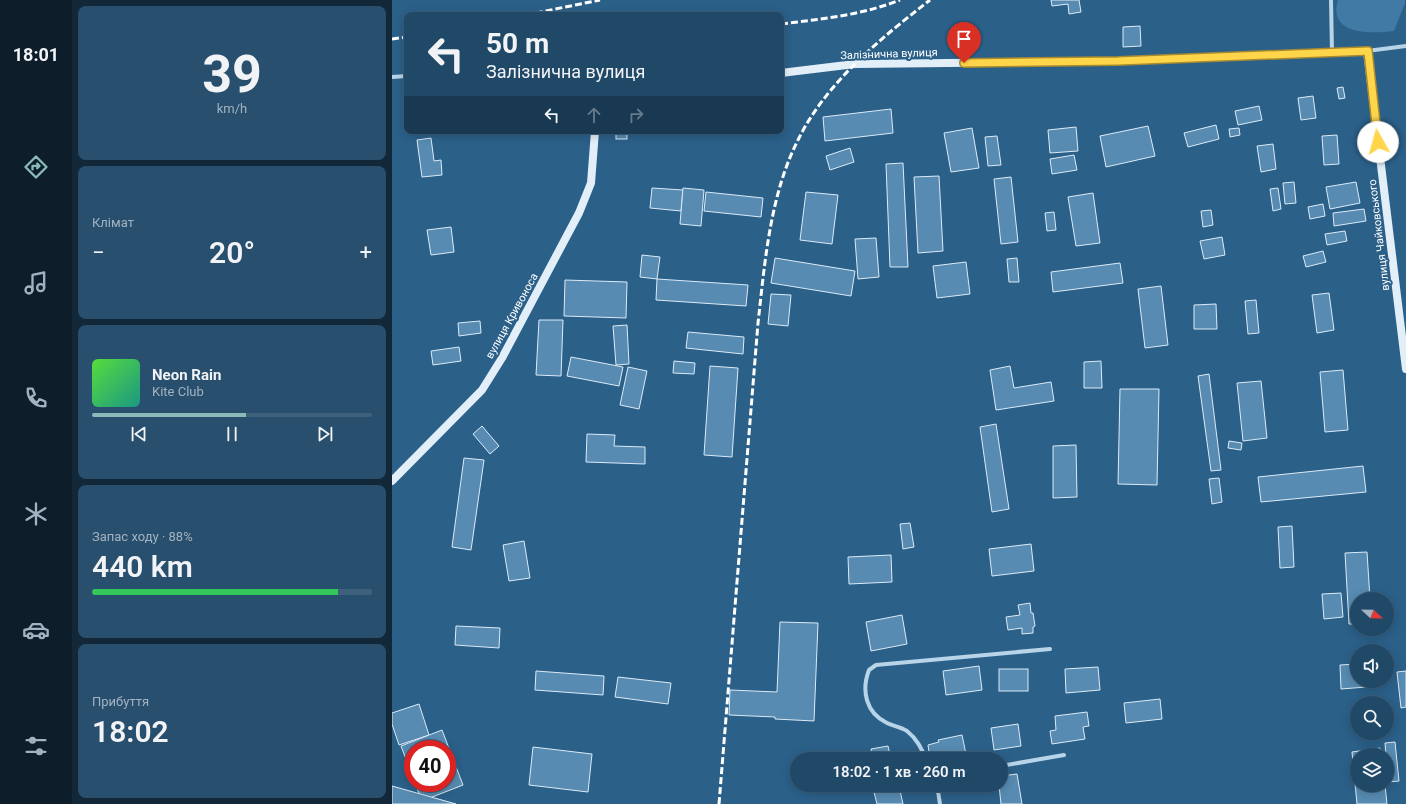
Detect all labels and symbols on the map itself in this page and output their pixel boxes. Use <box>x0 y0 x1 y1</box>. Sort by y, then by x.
pin <box>947 22 981 63</box>
street label: Залізнична вулиця <box>840 46 938 62</box>
position arrow <box>1357 121 1399 163</box>
street label: вулиця Чайковського <box>1366 179 1392 291</box>
street label: вулиця Кривоноса <box>483 271 541 361</box>
north arrow <box>1350 592 1394 636</box>
speed limit sign: 40 <box>404 740 456 792</box>

